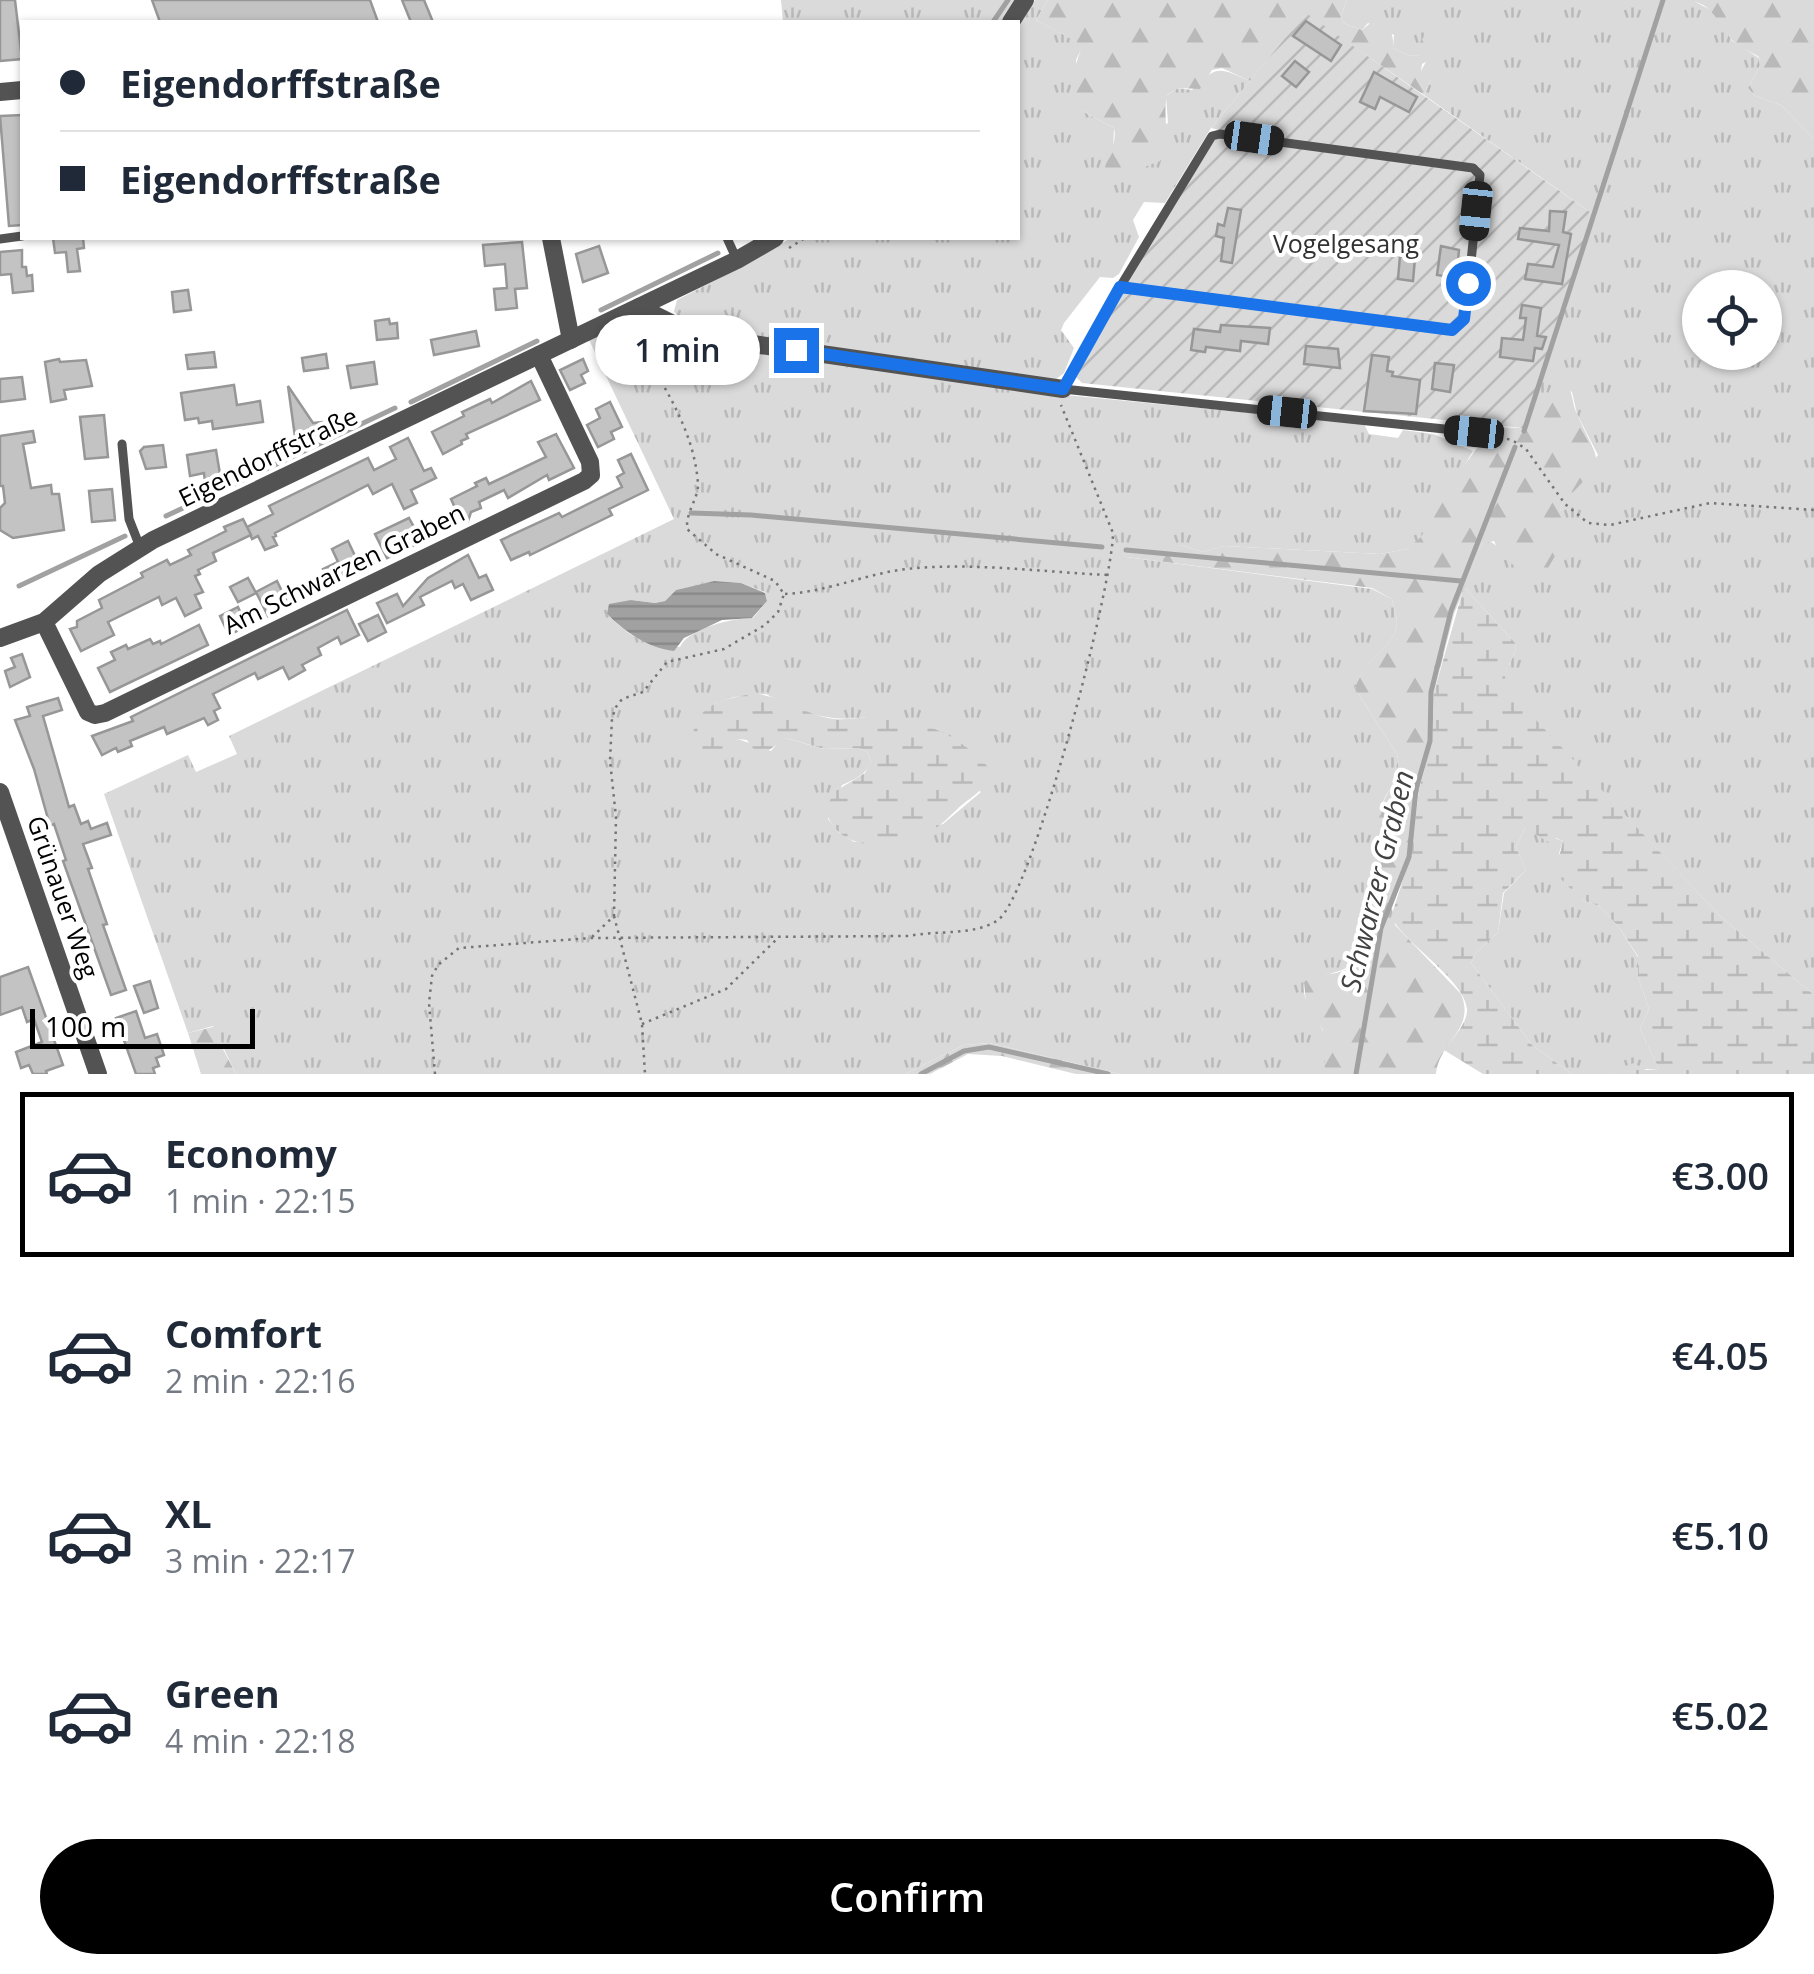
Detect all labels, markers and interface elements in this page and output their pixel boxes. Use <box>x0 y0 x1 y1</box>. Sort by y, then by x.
text: Eigendorffstraße <box>120 57 441 109</box>
car <box>1222 119 1286 157</box>
text: Eigendorffstraße <box>120 153 441 205</box>
car <box>1458 180 1494 242</box>
park label: Vogelgesang <box>1273 226 1420 260</box>
route start <box>1446 261 1491 306</box>
map controls <box>1682 270 1782 370</box>
button: locate <box>1682 270 1782 370</box>
callout: 1 min <box>596 315 761 385</box>
text: 1 min <box>634 328 721 371</box>
route end <box>774 328 819 373</box>
car <box>1256 394 1318 430</box>
street label: Eigendorffstraße <box>172 398 363 514</box>
car <box>1443 414 1505 450</box>
street label: Am Schwarzen Graben <box>217 495 470 641</box>
water label: Schwarzer Graben <box>1330 766 1422 995</box>
street label: Grünauer Weg <box>20 811 108 983</box>
scale bar <box>30 1004 255 1048</box>
text: 100 m <box>45 1007 126 1045</box>
text: Economy <box>165 1127 337 1179</box>
icon: car <box>45 1130 135 1220</box>
text: €3.00 <box>1672 1149 1769 1201</box>
text: 1 min · 22:15 <box>165 1179 356 1222</box>
text: Comfort <box>165 1307 322 1359</box>
icon: car <box>45 1310 135 1400</box>
text: €4.05 <box>1672 1329 1769 1381</box>
text: 2 min · 22:16 <box>165 1359 356 1402</box>
text: XL <box>165 1487 212 1539</box>
icon: car <box>45 1490 135 1580</box>
text: €5.10 <box>1672 1509 1769 1561</box>
text: 3 min · 22:17 <box>165 1539 356 1582</box>
text: Green <box>165 1667 280 1719</box>
icon: car <box>45 1670 135 1760</box>
text: €5.02 <box>1672 1689 1769 1741</box>
text: 4 min · 22:18 <box>165 1719 356 1762</box>
button: Confirm <box>40 1839 1774 1954</box>

